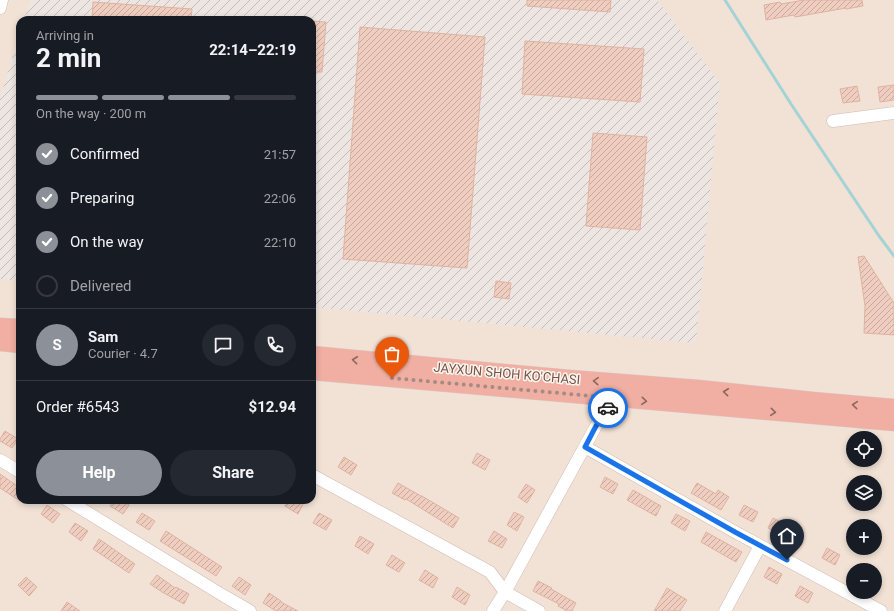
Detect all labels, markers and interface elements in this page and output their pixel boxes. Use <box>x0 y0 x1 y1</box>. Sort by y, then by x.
text: Arriving in <box>36 28 94 43</box>
text: 22:14–22:19 <box>209 41 296 59</box>
text: 2 min <box>36 43 101 73</box>
text: On the way · 200 m <box>36 106 146 121</box>
icon: check <box>36 143 58 165</box>
text: Confirmed <box>70 145 140 163</box>
text: 21:57 <box>264 147 296 162</box>
icon: check <box>36 187 58 209</box>
text: Preparing <box>70 189 134 207</box>
text: 22:06 <box>264 191 296 206</box>
icon: check <box>36 231 58 253</box>
text: On the way <box>70 233 144 251</box>
text: 22:10 <box>264 235 296 250</box>
text: Delivered <box>70 277 132 295</box>
button: chat <box>202 324 244 366</box>
button: phone <box>254 324 296 366</box>
text: Sam <box>88 328 118 346</box>
text: S <box>52 336 62 354</box>
pin <box>375 337 409 378</box>
icon: bag <box>381 343 403 365</box>
text: Courier · 4.7 <box>88 346 158 361</box>
one-way arrow <box>352 355 358 364</box>
street label: JAYXUN SHOH KO'CHASI <box>433 360 581 387</box>
one-way arrow <box>593 377 599 386</box>
one-way arrow <box>723 387 729 396</box>
courier <box>588 388 628 428</box>
one-way arrow <box>641 396 647 405</box>
icon: car <box>597 397 619 419</box>
text: Order #6543 <box>36 398 119 416</box>
text: $12.94 <box>249 398 296 416</box>
one-way arrow <box>852 400 858 409</box>
one-way arrow <box>770 407 776 416</box>
map controls <box>846 431 882 599</box>
button: locate <box>846 431 882 467</box>
button: Help <box>36 450 162 496</box>
button: Share <box>170 450 296 496</box>
button: layers <box>846 475 882 511</box>
pin <box>770 519 804 560</box>
button: + <box>846 519 882 555</box>
icon: home <box>776 525 798 547</box>
button: − <box>846 563 882 599</box>

